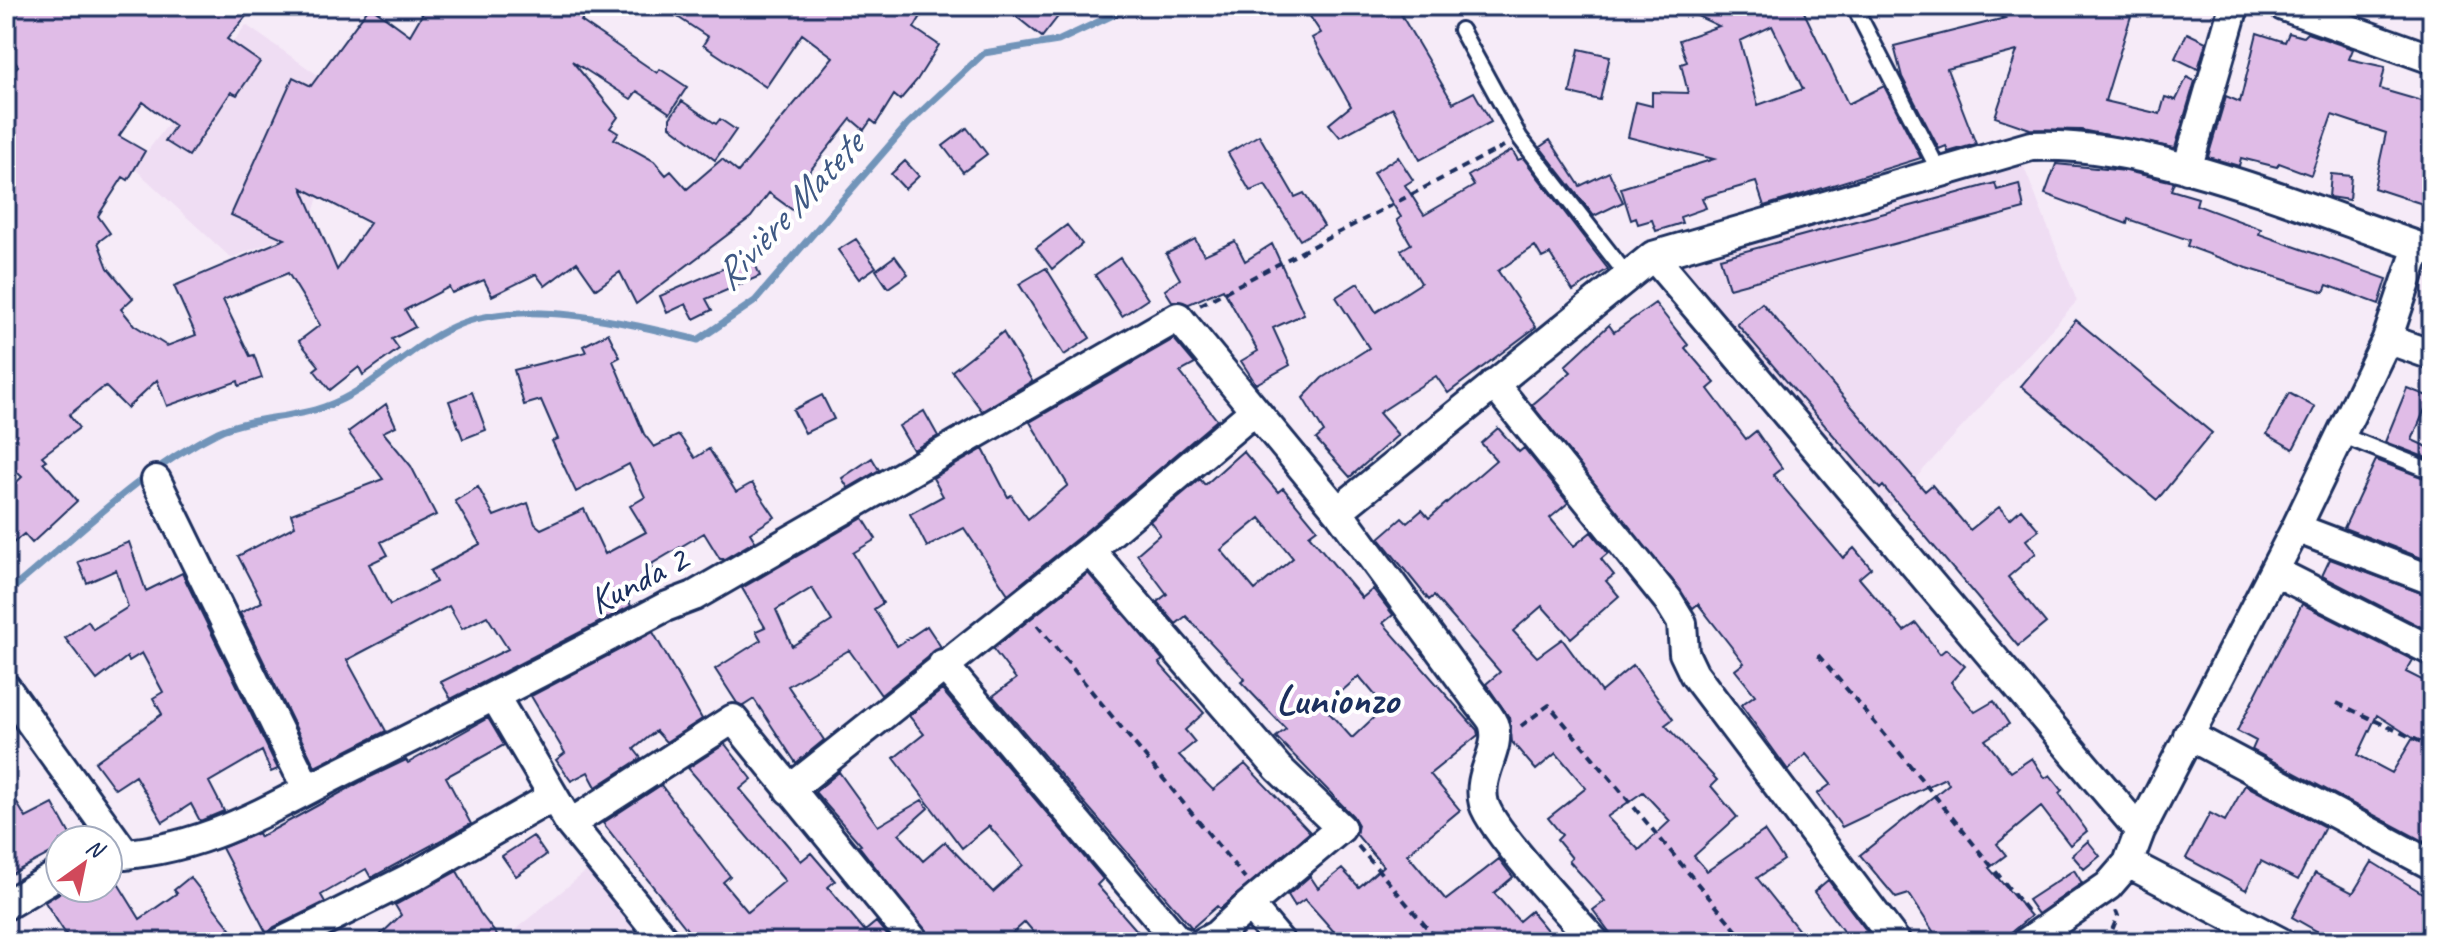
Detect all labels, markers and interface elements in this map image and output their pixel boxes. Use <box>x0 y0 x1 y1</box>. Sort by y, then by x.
water label: Rivière Matete <box>702 117 878 300</box>
street label: Kunda 2 <box>581 534 698 625</box>
district label: Lunionzo <box>1276 673 1401 726</box>
north arrow <box>44 824 124 904</box>
text: N <box>81 833 111 865</box>

